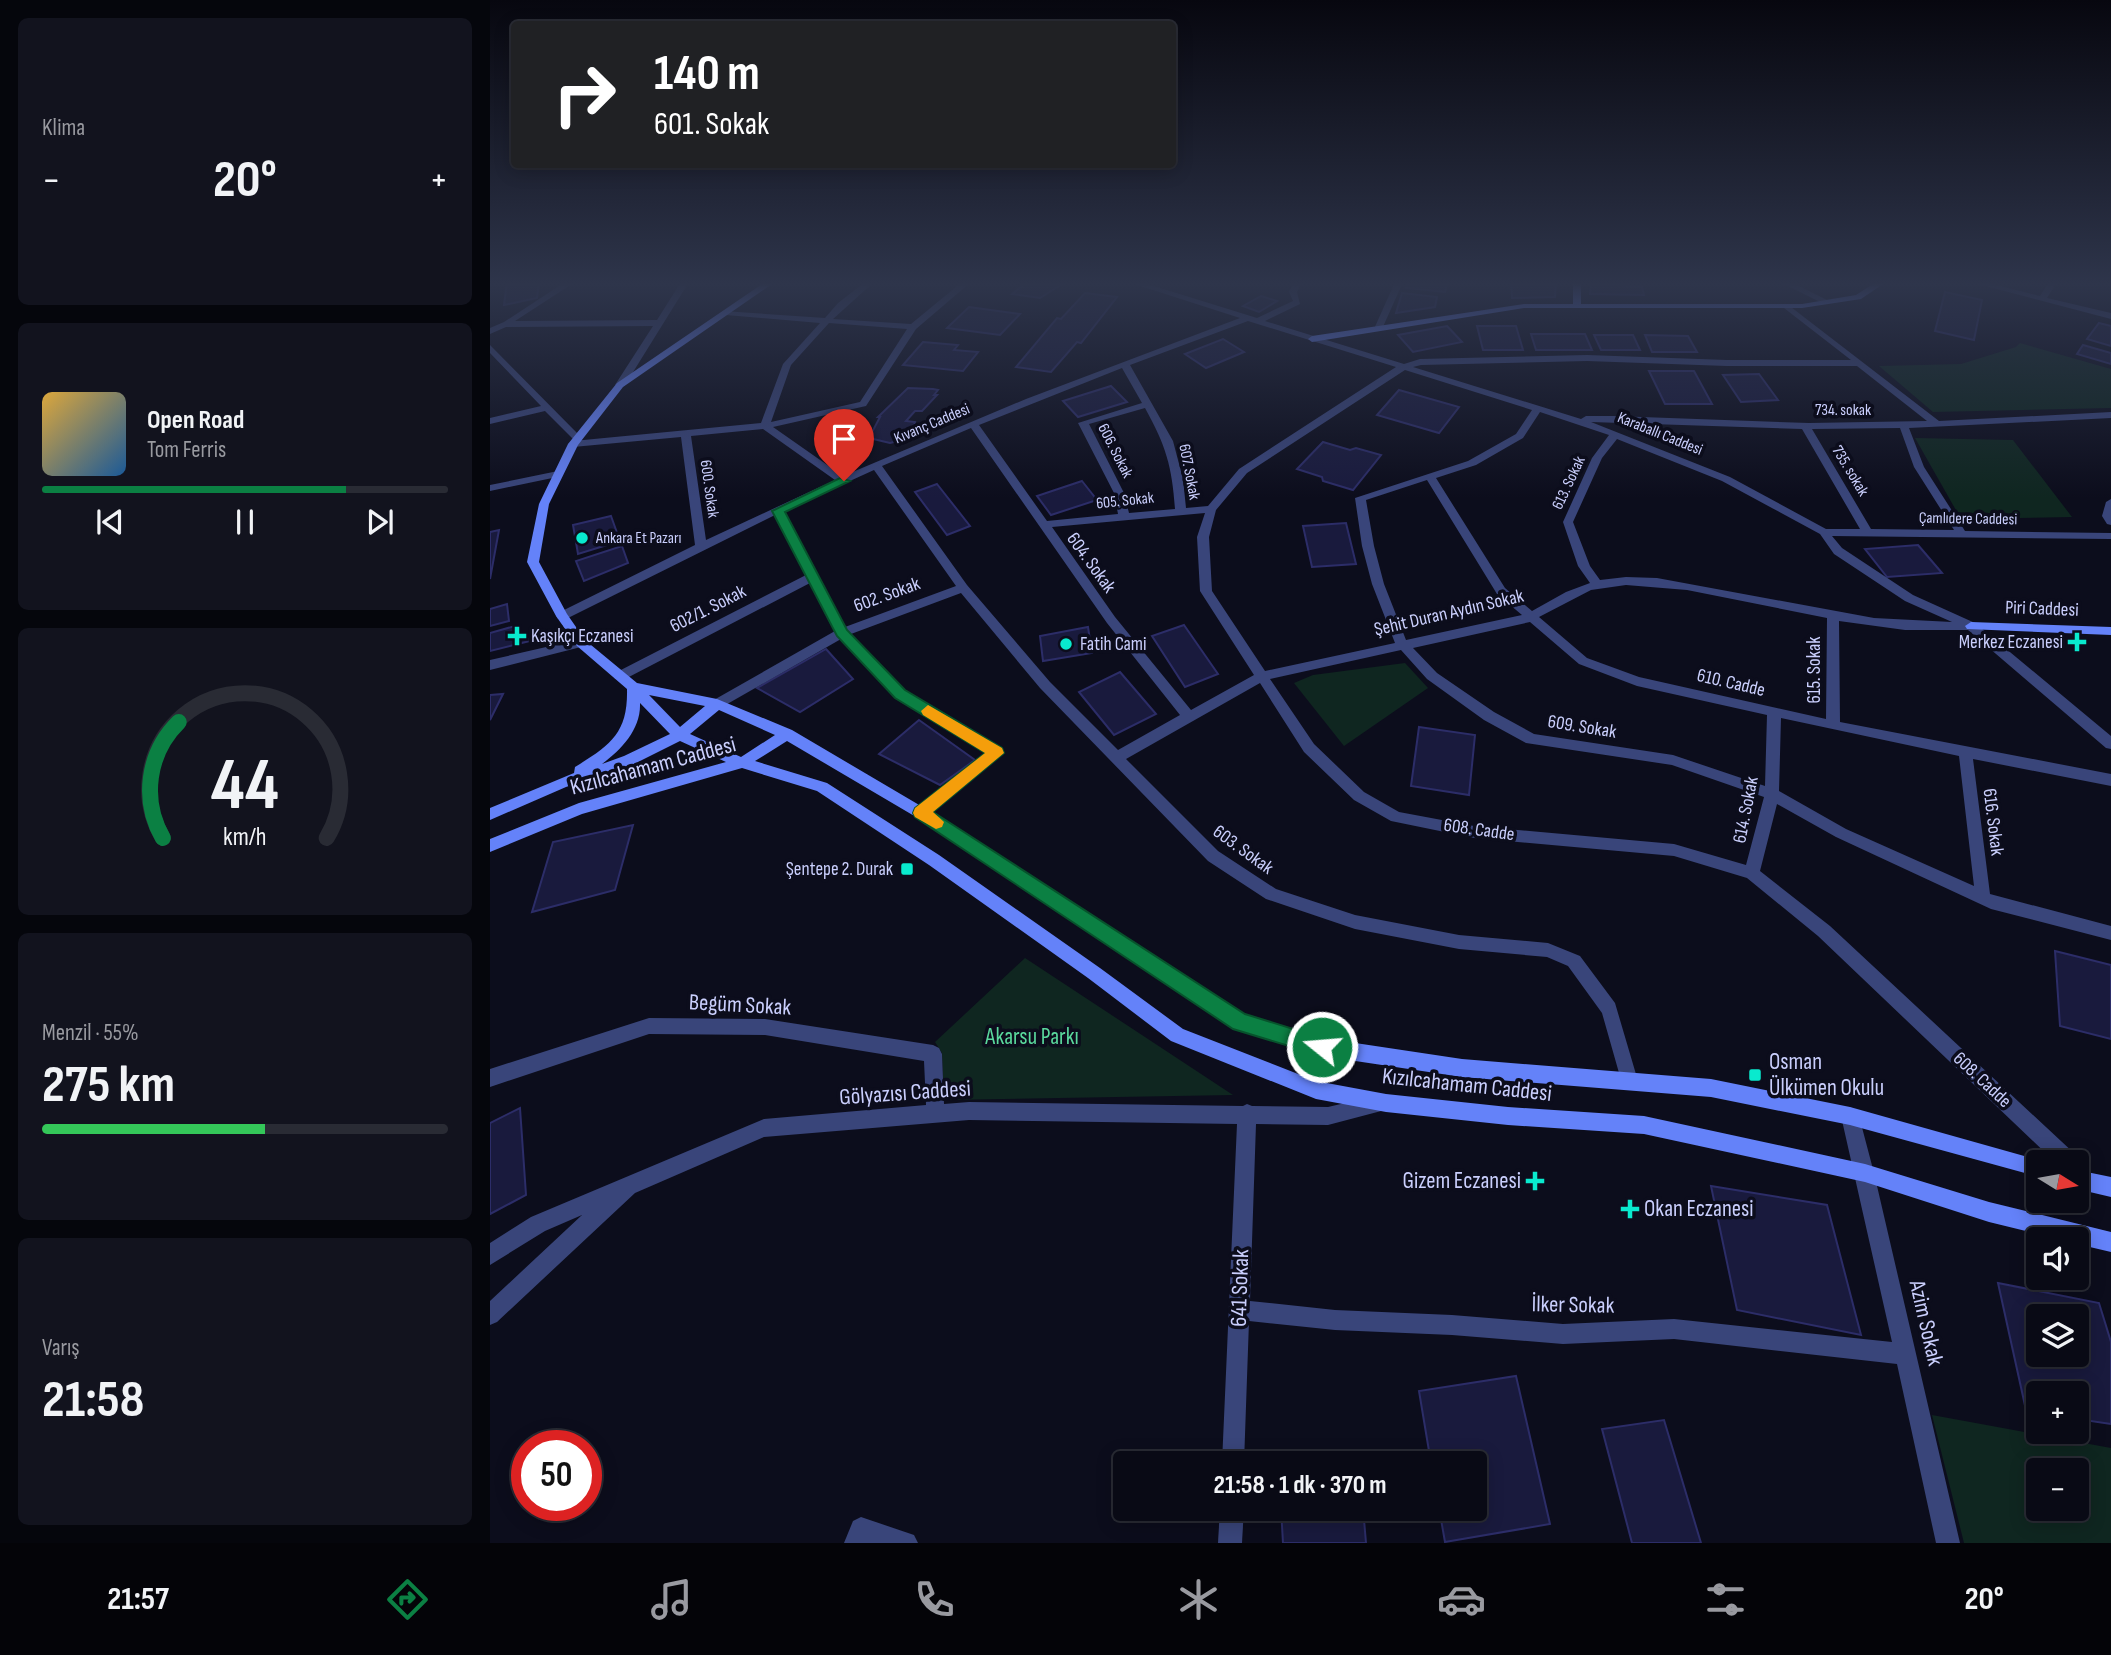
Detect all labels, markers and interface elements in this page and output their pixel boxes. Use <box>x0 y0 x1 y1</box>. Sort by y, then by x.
text: 140 m <box>654 45 760 104</box>
icon: right <box>539 49 630 140</box>
text: 601. Sokak <box>654 105 769 144</box>
text: Klima <box>42 114 85 142</box>
text: 20° <box>213 149 277 212</box>
text: − <box>42 158 61 203</box>
text: + <box>429 158 448 203</box>
street label: Kıvanç Caddesi <box>891 400 973 448</box>
street label: 734. sokak <box>1815 401 1871 420</box>
text: Open Road <box>147 405 244 436</box>
street label: Karaballı Caddesi <box>1615 408 1705 460</box>
pin <box>814 409 874 481</box>
icon: arrive <box>825 420 863 458</box>
street label: 606. Sokak <box>1093 421 1137 481</box>
text: Tom Ferris <box>147 436 226 464</box>
street label: 607. Sokak <box>1174 442 1204 502</box>
street label: 735. sokak <box>1827 442 1873 500</box>
street label: 613. Sokak <box>1548 453 1590 513</box>
street label: 600. Sokak <box>696 459 722 519</box>
street label: 605. Sokak <box>1095 489 1155 513</box>
icon: previous <box>91 503 129 541</box>
icon: pause <box>226 503 264 541</box>
icon: next <box>361 503 399 541</box>
street label: Çamlıdere Caddesi <box>1919 509 2017 529</box>
street label: 604. Sokak <box>1061 528 1121 598</box>
place label: Ankara Et Pazarı <box>595 529 682 548</box>
marker: Ankara Et Pazarı <box>574 530 590 546</box>
street label: 602. Sokak <box>851 572 924 618</box>
street label: 602/1. Sokak <box>666 580 750 638</box>
street label: Şehit Duran Aydın Sokak <box>1372 584 1527 641</box>
street label: Piri Caddesi <box>2005 596 2079 622</box>
place label: Kaşıkçı Eczanesi <box>531 625 634 648</box>
marker: Kaşıkçı Eczanesi <box>509 628 525 644</box>
place label: Merkez Eczanesi <box>1959 631 2063 654</box>
place label: Fatih Cami <box>1080 633 1147 656</box>
marker: Merkez Eczanesi <box>2069 634 2085 650</box>
marker: Fatih Cami <box>1058 636 1074 652</box>
street label: 615. Sokak <box>1803 636 1826 704</box>
street label: 610. Cadde <box>1695 664 1767 702</box>
street label: 609. Sokak <box>1546 710 1619 744</box>
street label: Kızılcahamam Caddesi <box>567 730 739 802</box>
text: 44 <box>211 742 279 830</box>
street label: 614. Sokak <box>1728 774 1764 845</box>
street label: 616. Sokak <box>1977 787 2009 858</box>
street label: 608. Cadde <box>1442 814 1516 846</box>
street label: 603. Sokak <box>1208 820 1278 880</box>
text: km/h <box>223 821 267 852</box>
place label: Şentepe 2. Durak <box>786 858 894 881</box>
marker: Şentepe 2. Durak <box>899 861 915 877</box>
street label: Begüm Sokak <box>688 988 792 1022</box>
position arrow <box>1285 1010 1359 1084</box>
text: Menzil · 55% <box>42 1019 139 1047</box>
park label: Akarsu Parkı <box>984 1023 1079 1051</box>
street label: 608. Cadde <box>1948 1047 2016 1113</box>
place label: Osman Ülkümen Okulu <box>1769 1048 1884 1102</box>
text: 275 km <box>42 1054 175 1117</box>
street label: Kızılcahamam Caddesi <box>1381 1062 1553 1108</box>
marker: Osman Ülkümen Okulu <box>1747 1067 1763 1083</box>
street label: Gölyazısı Caddesi <box>838 1074 972 1112</box>
north arrow <box>2026 1150 2090 1213</box>
map controls <box>2026 1150 2089 1521</box>
place label: Gizem Eczanesi <box>1402 1167 1521 1195</box>
marker: Gizem Eczanesi <box>1527 1173 1543 1189</box>
place label: Okan Eczanesi <box>1644 1195 1754 1223</box>
marker: Okan Eczanesi <box>1622 1201 1638 1217</box>
button: sound <box>2026 1227 2089 1290</box>
street label: 641 Sokak <box>1225 1248 1255 1327</box>
street label: Azim Sokak <box>1902 1277 1949 1369</box>
street label: İlker Sokak <box>1531 1290 1615 1320</box>
button: layers <box>2026 1304 2089 1367</box>
text: Varış <box>42 1334 80 1362</box>
text: 21:58 <box>42 1369 144 1432</box>
button: + <box>2026 1381 2089 1444</box>
speed limit sign: 50 <box>511 1430 602 1521</box>
button: − <box>2026 1458 2089 1521</box>
text: 21:58 · 1 dk · 370 m <box>1214 1470 1386 1501</box>
icon: directions <box>383 1575 432 1624</box>
icon: music <box>647 1575 696 1624</box>
icon: phone <box>910 1575 959 1624</box>
icon: climate <box>1174 1575 1223 1624</box>
icon: car <box>1437 1575 1486 1624</box>
icon: filters <box>1701 1575 1750 1624</box>
text: 21:57 <box>107 1580 169 1619</box>
text: 20° <box>1964 1580 2004 1619</box>

